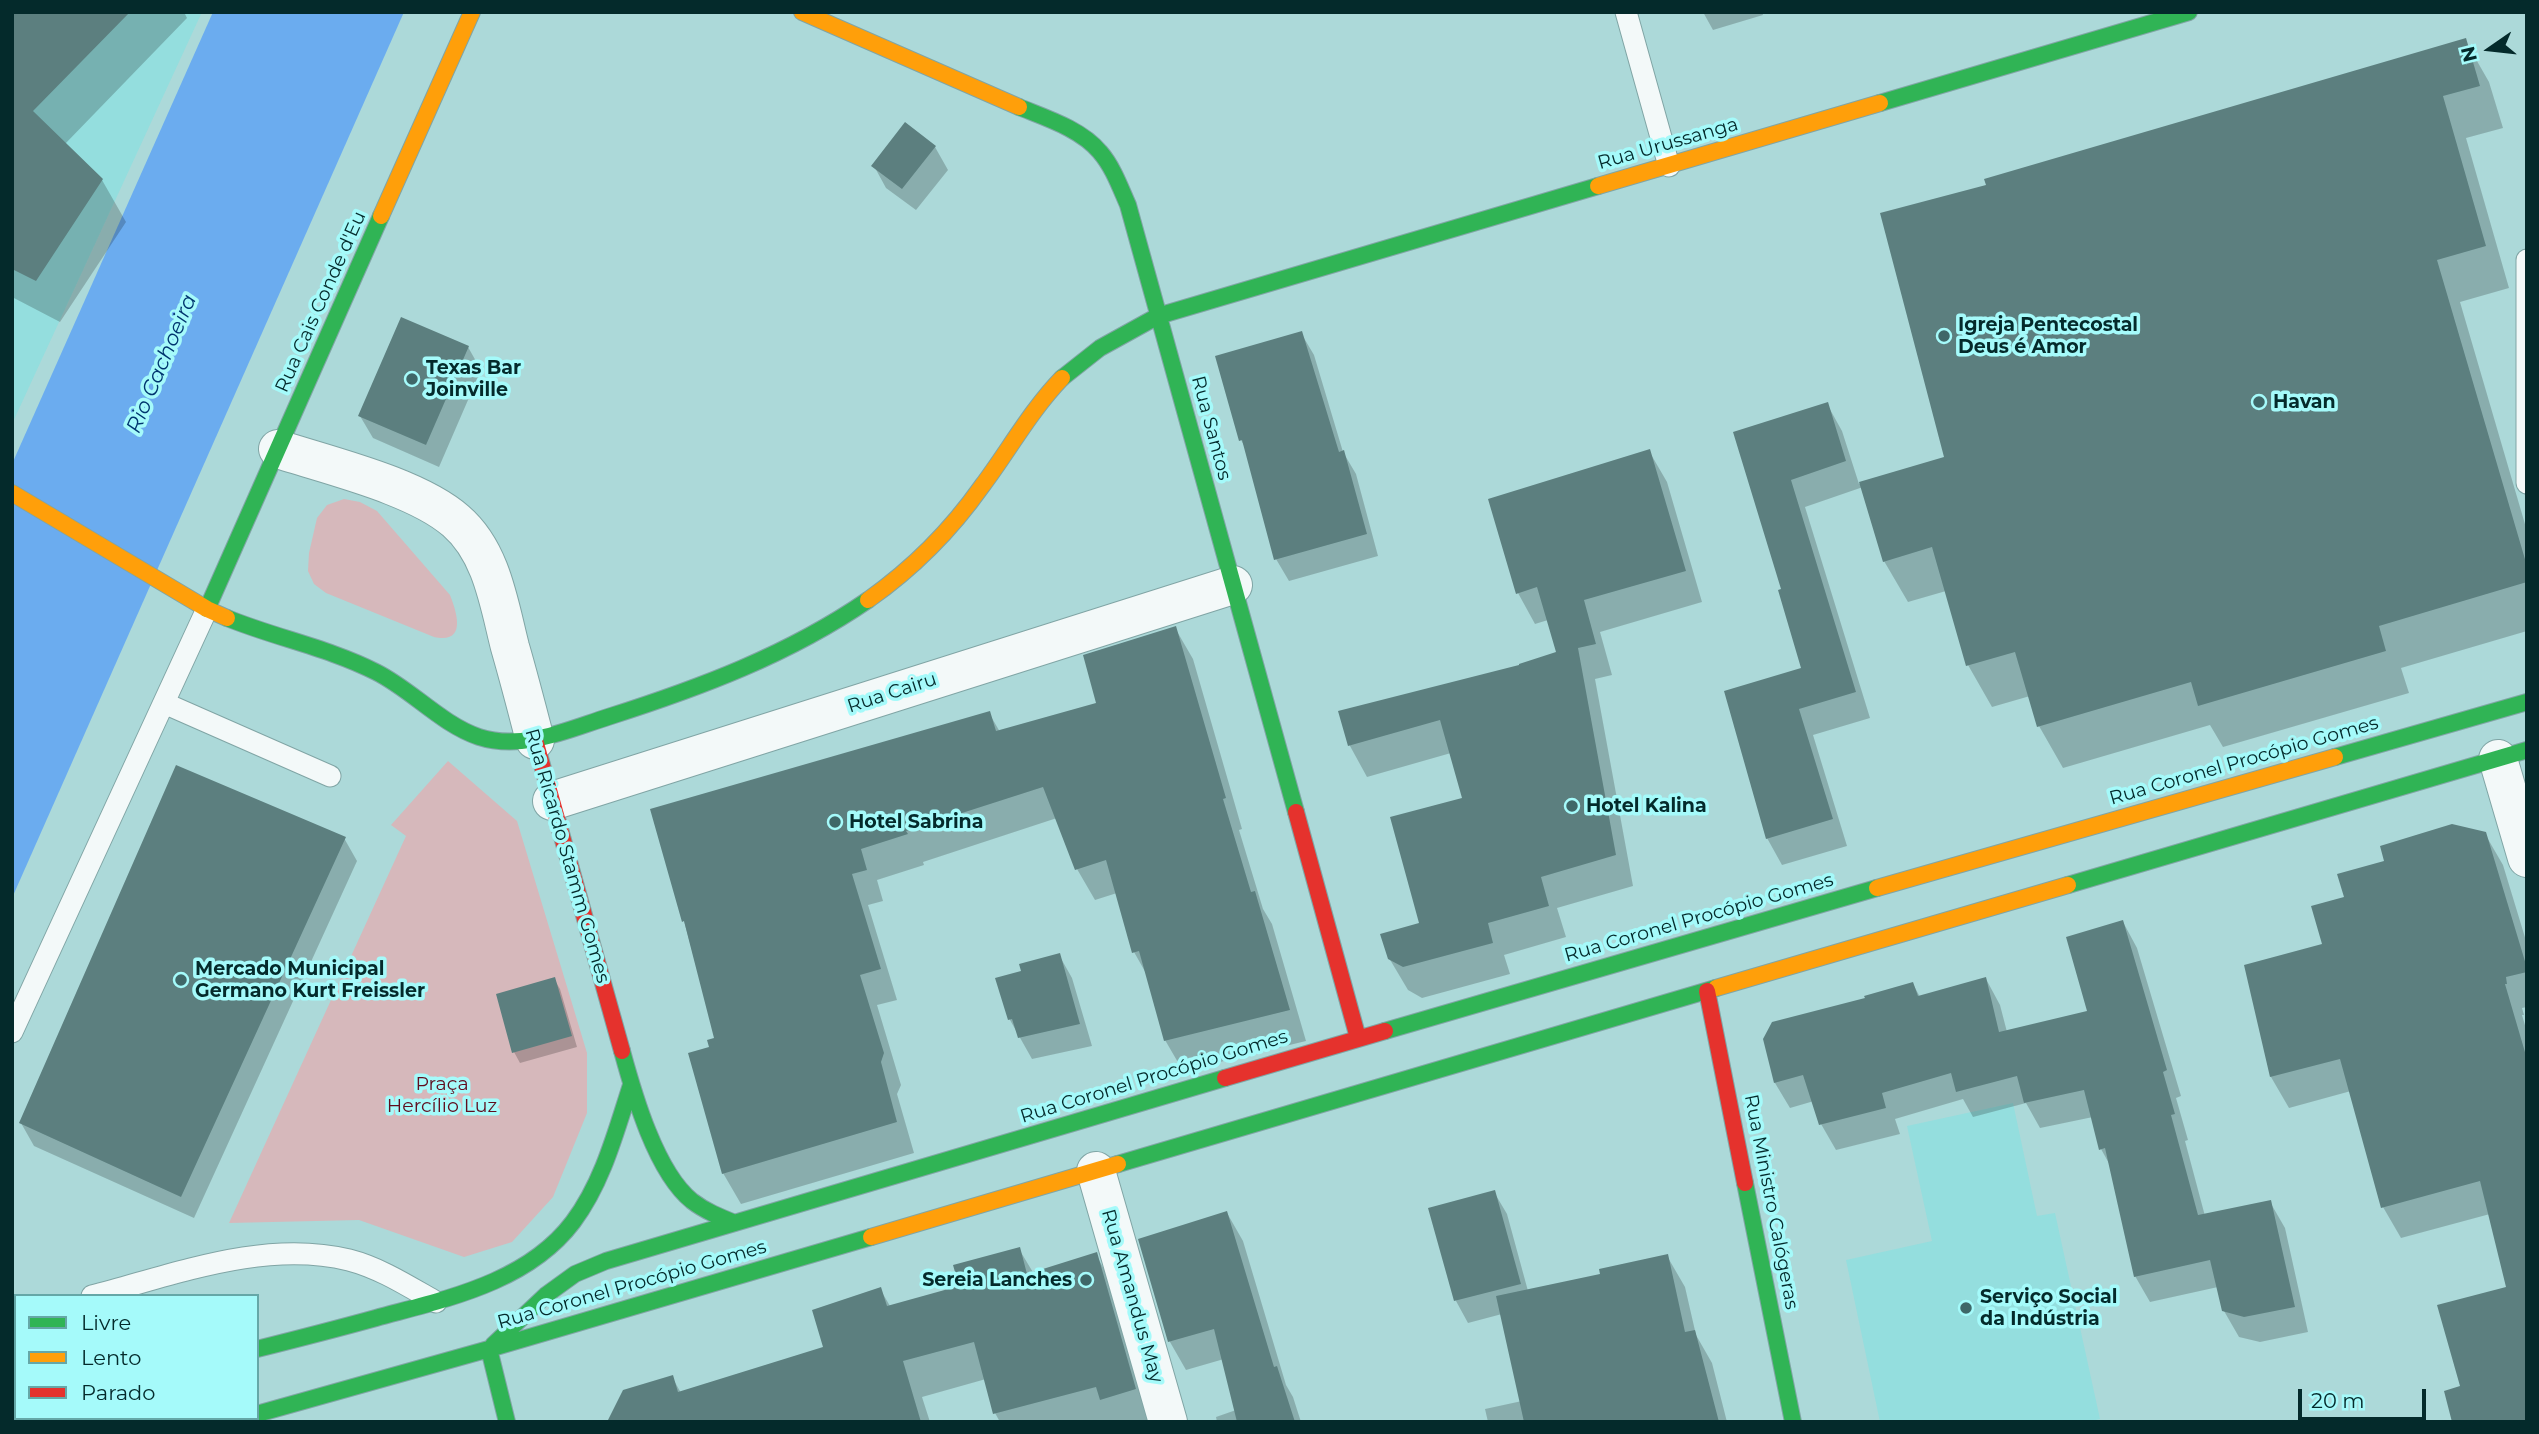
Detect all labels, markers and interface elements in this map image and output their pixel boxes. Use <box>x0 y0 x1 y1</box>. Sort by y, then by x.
north arrow <box>2455 14 2525 84</box>
text: N <box>2456 44 2482 64</box>
street label: Rua Urussanga <box>1595 113 1741 175</box>
street label: Rua Cais Conde d'Eu <box>271 208 371 396</box>
water label: Rio Cachoeira <box>121 291 203 437</box>
place label: Igreja Pentecostal Deus é Amor <box>1958 314 2138 358</box>
marker: Igreja Pentecostal Deus é Amor <box>1936 328 1952 344</box>
place label: Texas Bar Joinville <box>426 357 521 401</box>
marker: Texas Bar Joinville <box>404 371 420 387</box>
street label: Rua Santos <box>1186 373 1236 483</box>
place label: Havan <box>2273 391 2336 413</box>
marker: Havan <box>2251 394 2267 410</box>
street label: Rua Cairu <box>844 668 940 718</box>
street label: Rua Coronel Procópio Gomes <box>2107 712 2381 810</box>
street label: Rua Ricardo Stamm Gomes <box>520 726 614 986</box>
place label: Hotel Kalina <box>1586 795 1707 817</box>
marker: Hotel Kalina <box>1564 798 1580 814</box>
place label: Hotel Sabrina <box>849 811 983 833</box>
marker: Hotel Sabrina <box>827 814 843 830</box>
street label: Rua Coronel Procópio Gomes <box>1562 869 1836 967</box>
place label: Mercado Municipal Germano Kurt Freissler <box>195 958 425 1002</box>
marker: Mercado Municipal Germano Kurt Freissler <box>173 972 189 988</box>
street label: Rua Coronel Procópio Gomes <box>1017 1025 1291 1129</box>
park label: Praça Hercílio Luz <box>387 1073 497 1117</box>
street label: Rua Ministro Calógeras <box>1739 1093 1803 1311</box>
street label: Rua Amandus May <box>1096 1206 1168 1386</box>
street label: Rua Coronel Procópio Gomes <box>495 1236 769 1334</box>
place label: Sereia Lanches <box>922 1269 1072 1291</box>
marker: Sereia Lanches <box>1078 1272 1094 1288</box>
place label: Serviço Social da Indústria <box>1980 1286 2117 1330</box>
legend <box>14 1294 259 1420</box>
marker: Serviço Social da Indústria <box>1958 1300 1974 1316</box>
text: Livre <box>81 1310 131 1335</box>
text: Lento <box>81 1345 141 1370</box>
scale bar <box>2301 1374 2429 1418</box>
text: Parado <box>81 1380 156 1405</box>
text: 20 m <box>2311 1388 2365 1413</box>

